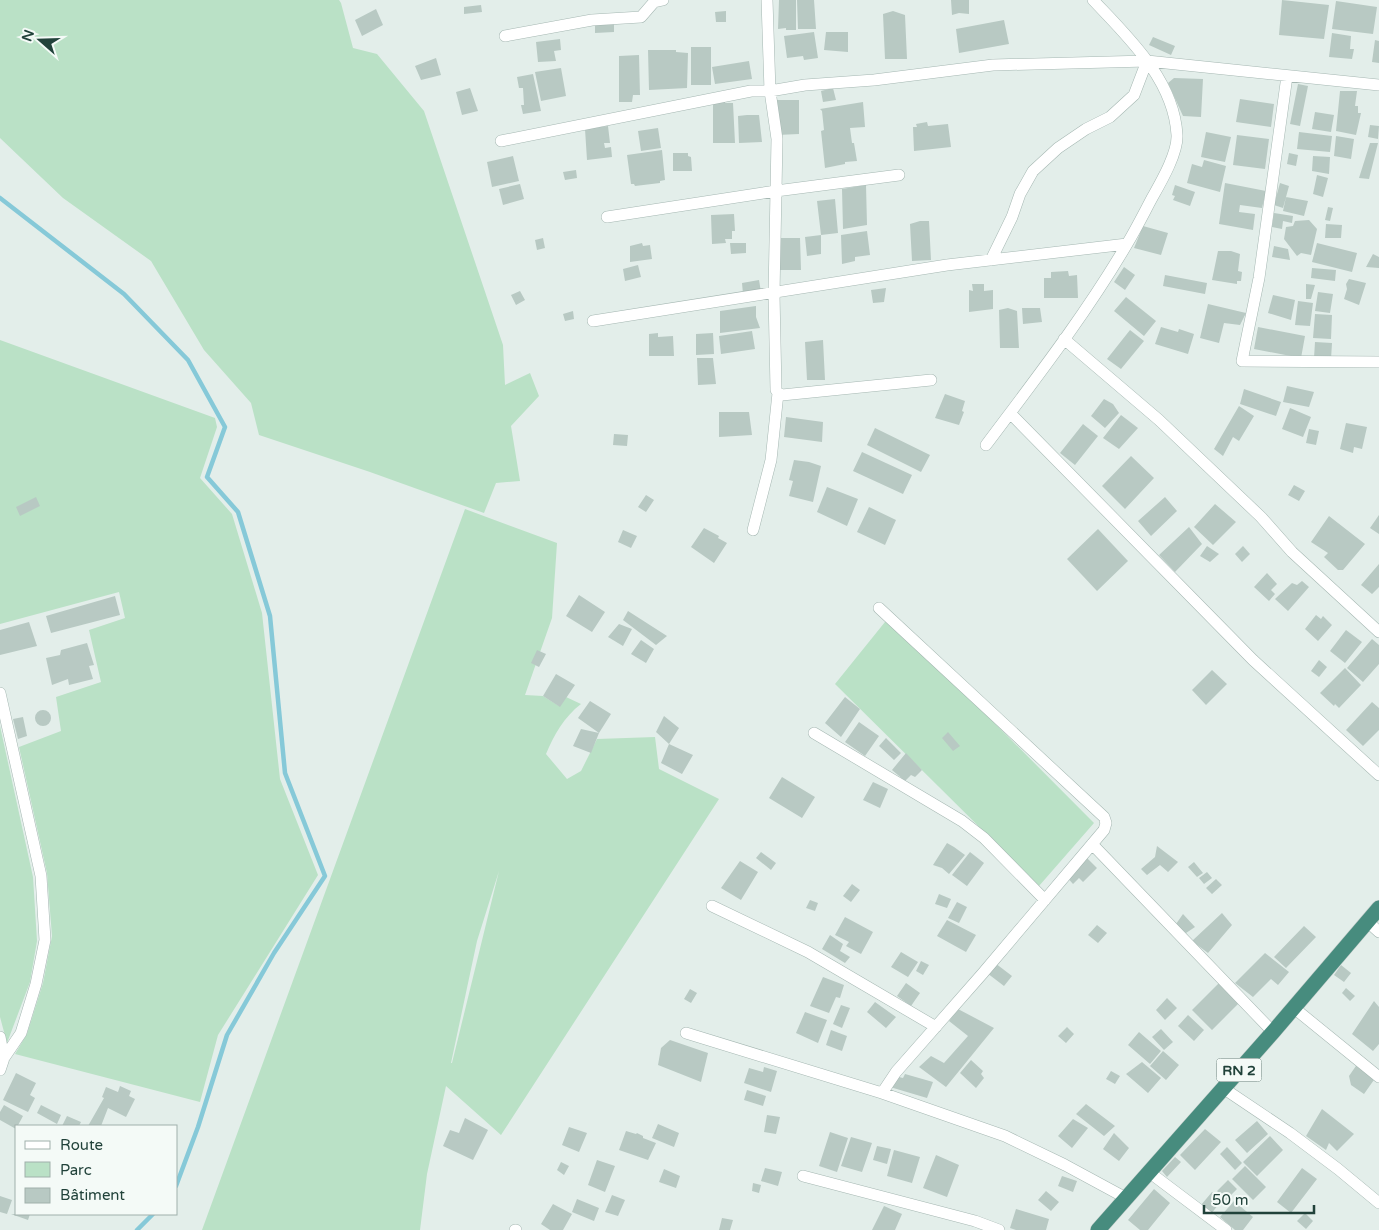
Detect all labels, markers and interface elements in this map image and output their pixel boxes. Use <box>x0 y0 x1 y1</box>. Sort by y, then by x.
north arrow <box>15 15 65 65</box>
text: N <box>18 28 38 44</box>
road number: RN 2 <box>1216 1058 1262 1082</box>
legend <box>15 1125 178 1215</box>
text: Route <box>60 1136 103 1154</box>
text: Parc <box>60 1161 92 1179</box>
scale bar <box>1204 1182 1314 1214</box>
text: Bâtiment <box>60 1186 125 1204</box>
text: 50 m <box>1212 1191 1249 1209</box>

